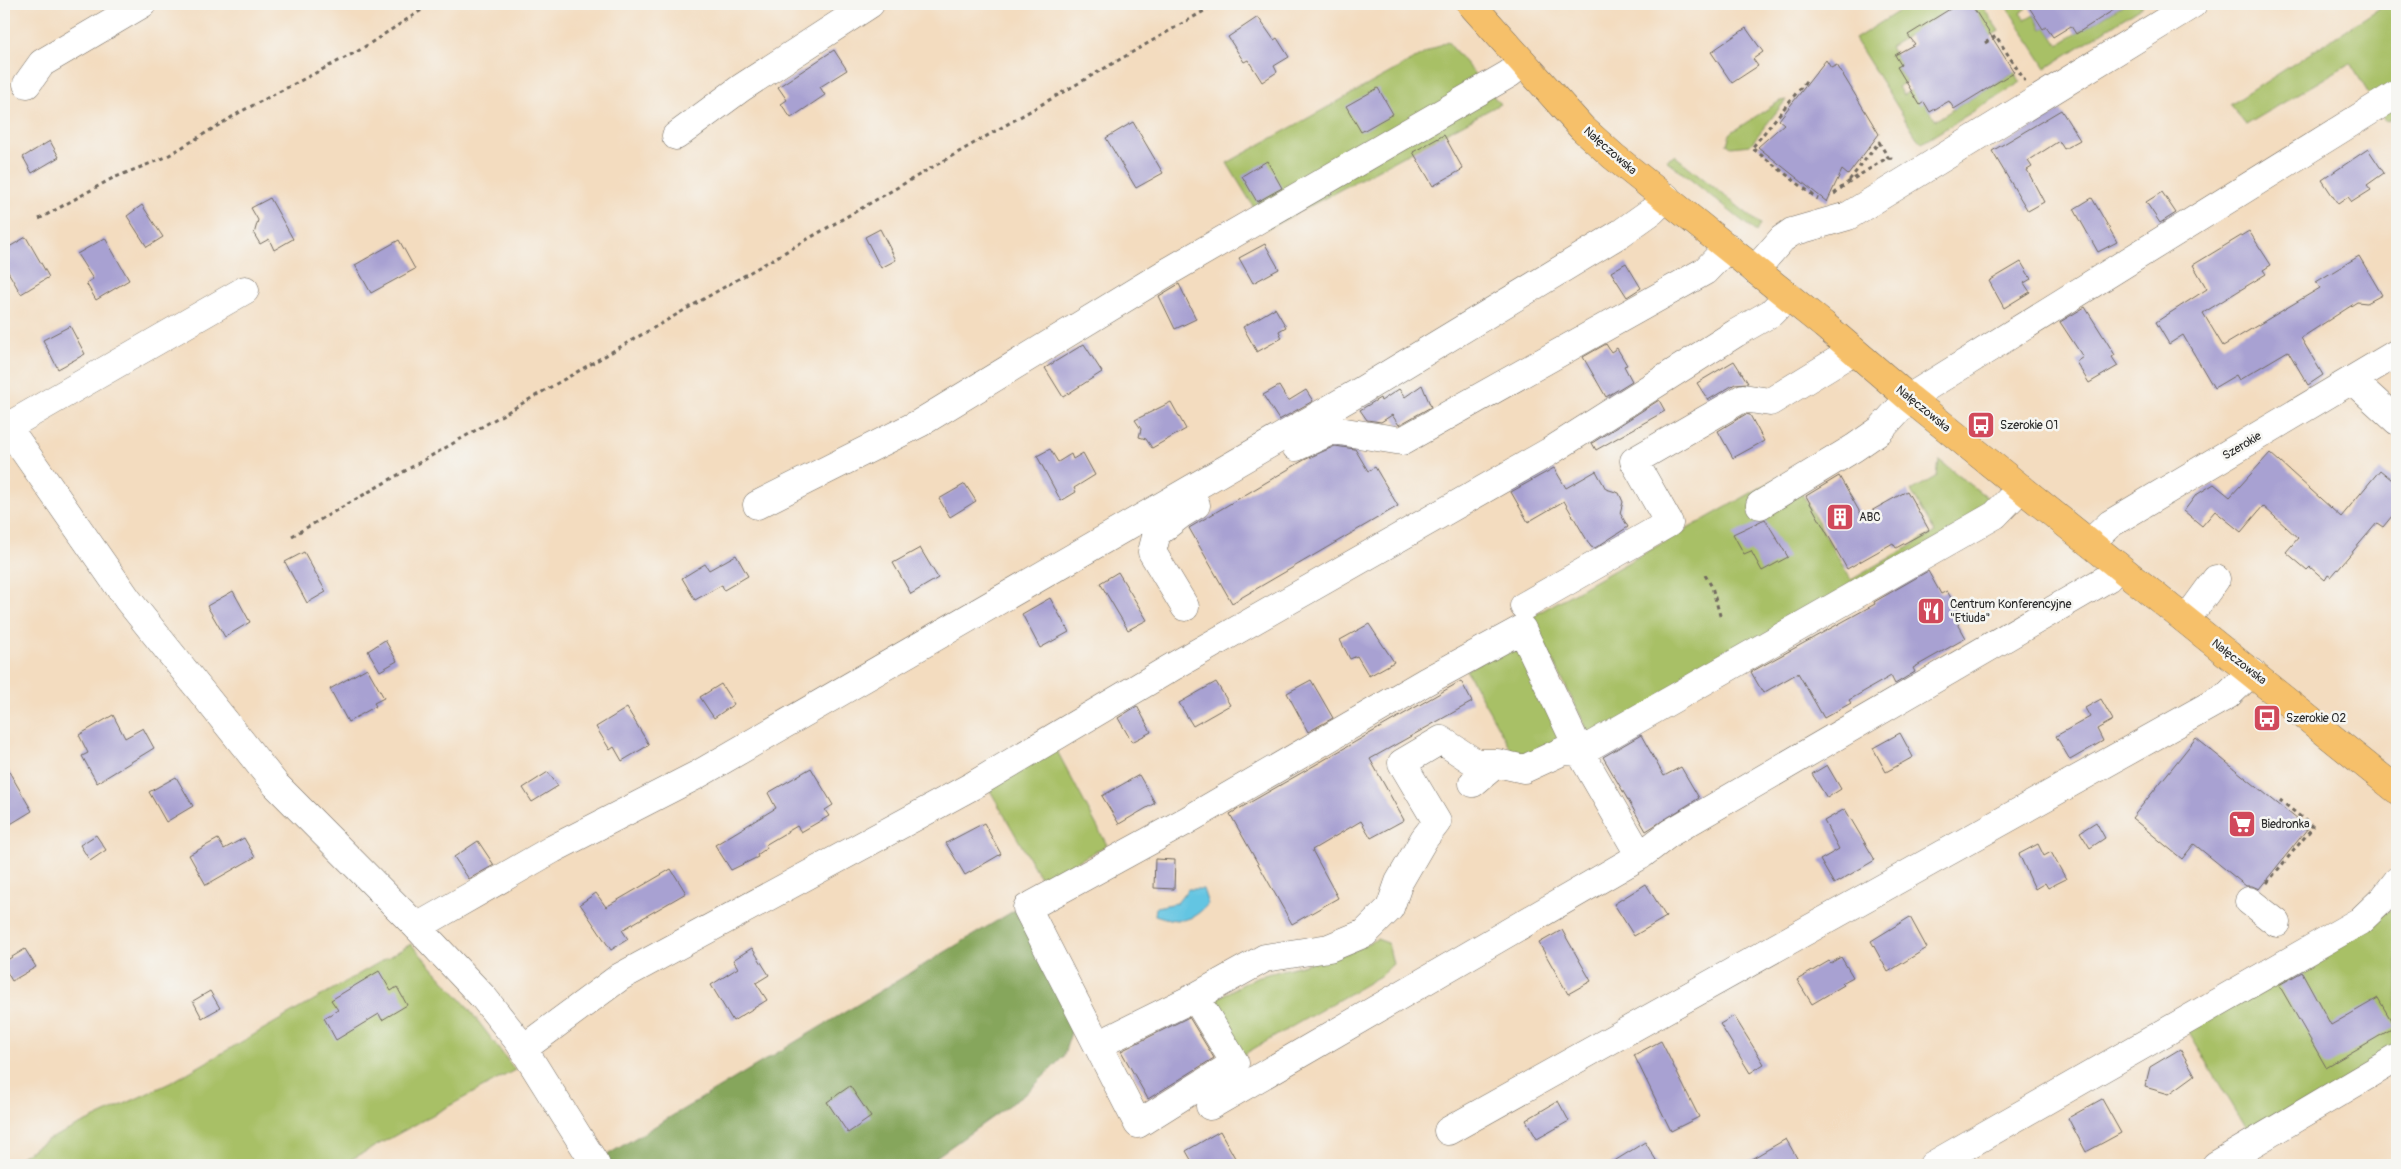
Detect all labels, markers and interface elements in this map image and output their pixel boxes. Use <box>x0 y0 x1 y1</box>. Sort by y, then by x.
street label: Nałęczowska <box>1580 124 1640 179</box>
street label: Nałęczowska <box>1893 382 1954 436</box>
bus stop icon: Szerokie 01 <box>1966 410 1996 440</box>
place label: Szerokie 01 <box>2000 418 2058 433</box>
street label: Szerokie <box>2220 429 2264 463</box>
building icon: ABC <box>1825 502 1855 532</box>
place label: ABC <box>1859 510 1881 525</box>
restaurant icon: Centrum Konferencyjne "Etiuda" <box>1916 596 1946 626</box>
place label: Centrum Konferencyjne "Etiuda" <box>1950 597 2072 626</box>
street label: Nałęczowska <box>2208 636 2270 688</box>
bus stop icon: Szerokie 02 <box>2252 703 2282 733</box>
place label: Szerokie 02 <box>2286 711 2347 726</box>
supermarket icon: Biedronka <box>2227 809 2257 839</box>
place label: Biedronka <box>2261 817 2310 832</box>

